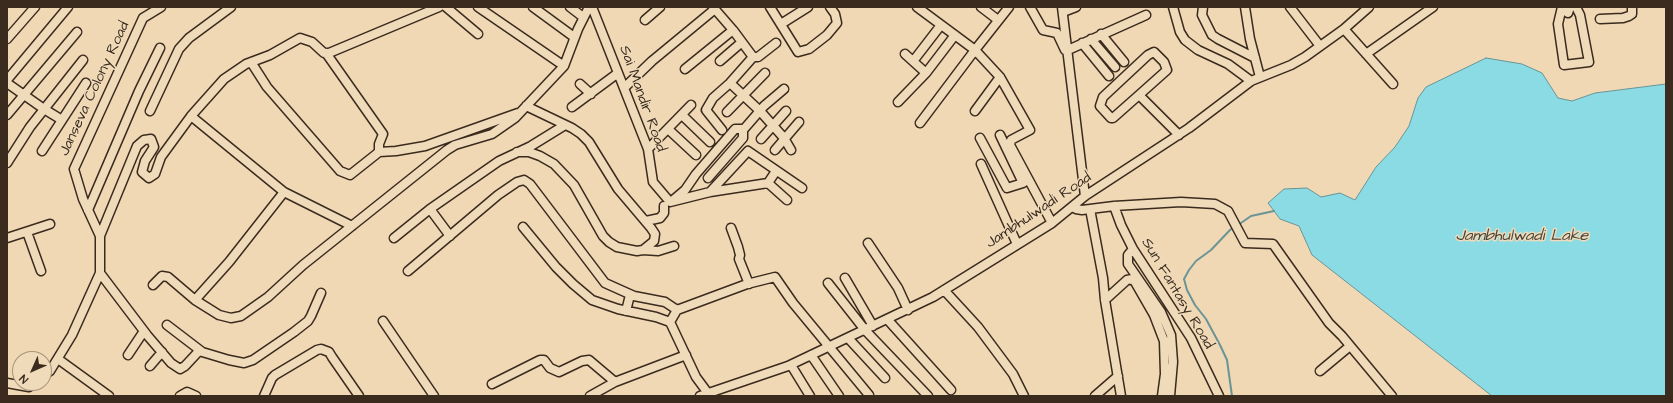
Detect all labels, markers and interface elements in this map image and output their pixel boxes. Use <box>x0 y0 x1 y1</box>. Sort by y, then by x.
street label: Janseva Colony Road <box>56 19 134 159</box>
street label: Sai Mandir Road <box>614 43 670 155</box>
street label: Jambhulwadi Road <box>983 169 1095 253</box>
water label: Jambhulwadi Lake <box>1456 227 1588 247</box>
street label: Sun Fantasy Road <box>1137 235 1217 353</box>
north arrow <box>12 351 52 391</box>
text: N <box>16 371 32 387</box>

